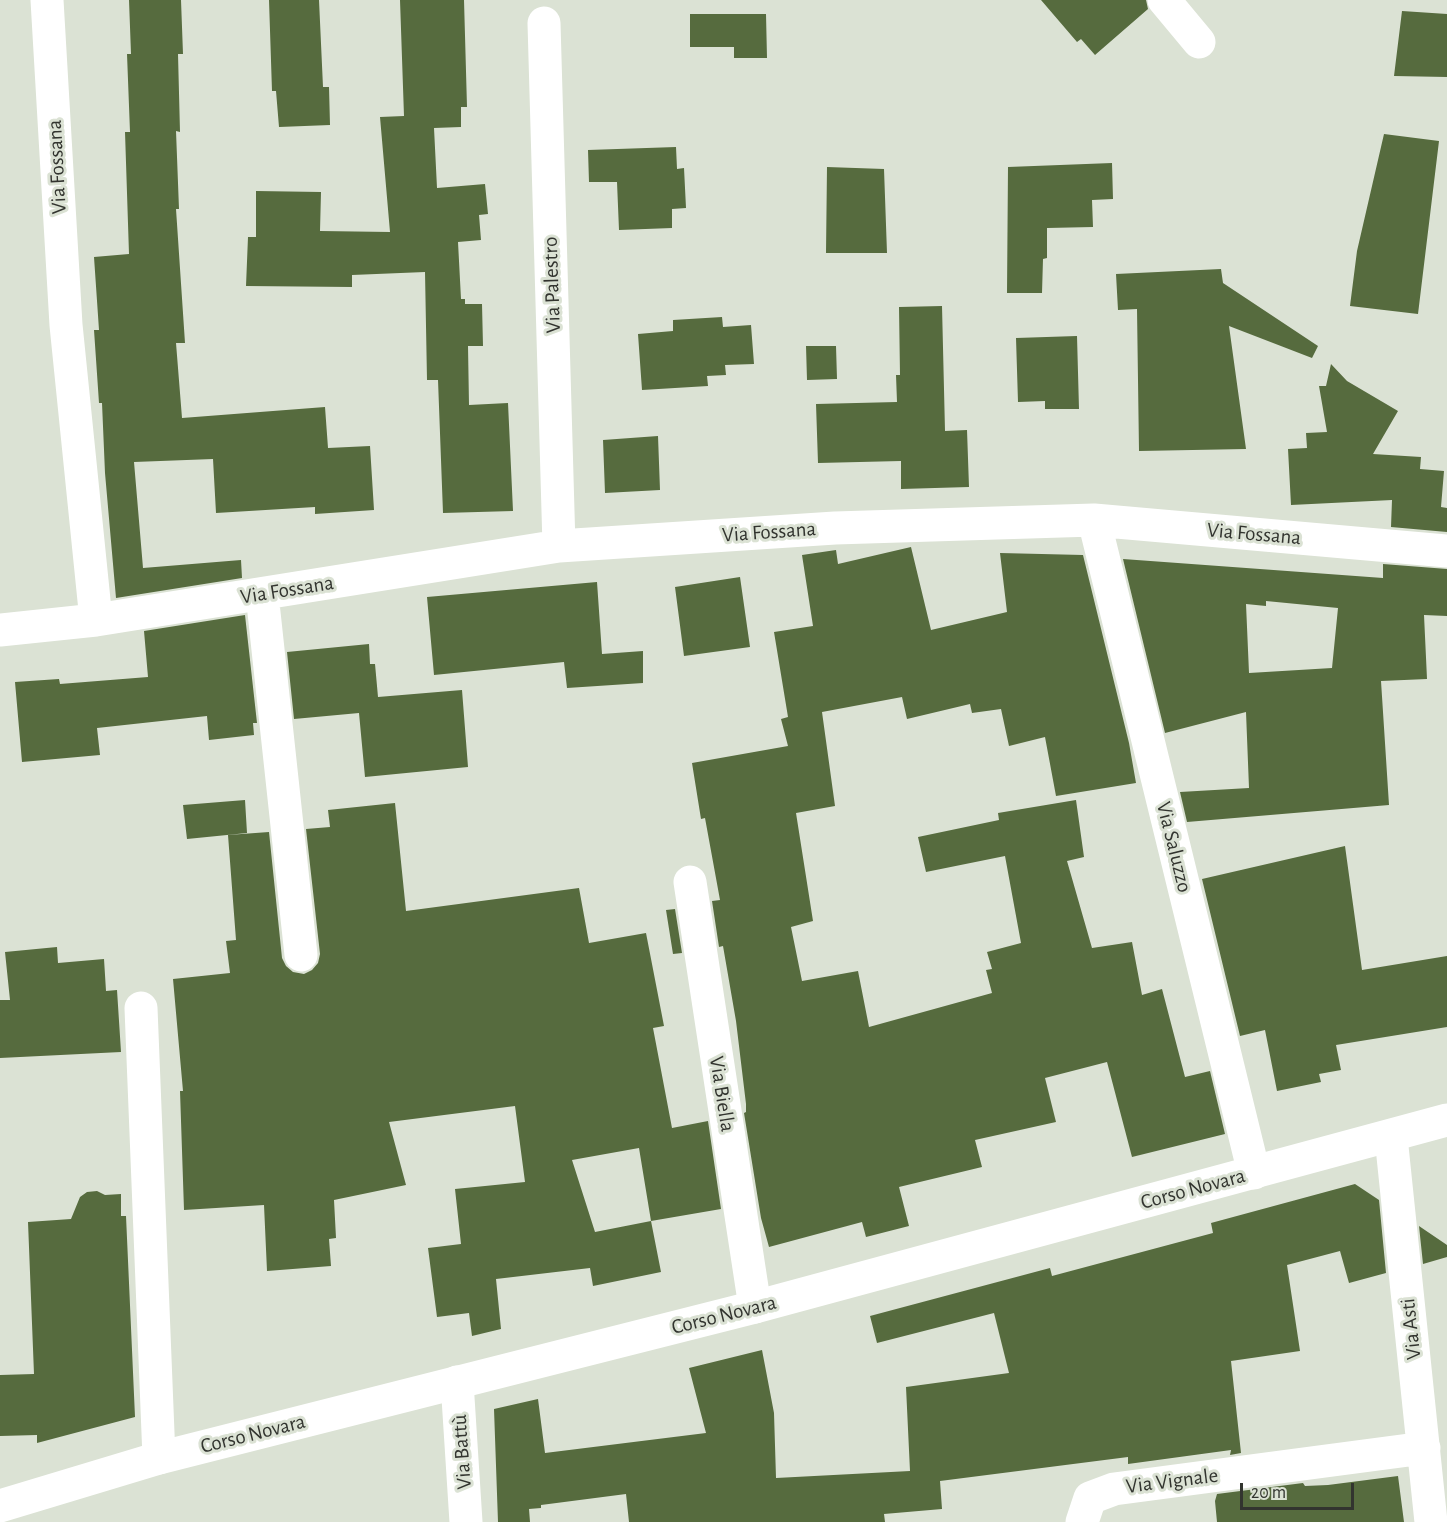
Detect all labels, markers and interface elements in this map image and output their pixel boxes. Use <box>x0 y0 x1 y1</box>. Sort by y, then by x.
street label: Via Fossana <box>42 119 72 215</box>
street label: Via Palestro <box>538 236 566 334</box>
street label: Via Fossana <box>721 516 817 548</box>
street label: Via Fossana <box>1206 517 1302 551</box>
street label: Via Fossana <box>238 570 336 610</box>
street label: Via Saluzzo <box>1151 799 1197 895</box>
street label: Via Biella <box>704 1054 740 1134</box>
street label: Corso Novara <box>1138 1163 1248 1215</box>
street label: Corso Novara <box>669 1290 779 1340</box>
street label: Via Asti <box>1395 1297 1427 1361</box>
street label: Corso Novara <box>198 1409 308 1459</box>
street label: Via Battù <box>447 1414 477 1490</box>
street label: Via Vignale <box>1124 1463 1220 1499</box>
scale bar <box>1243 1471 1357 1509</box>
text: 20 m <box>1251 1484 1286 1502</box>

